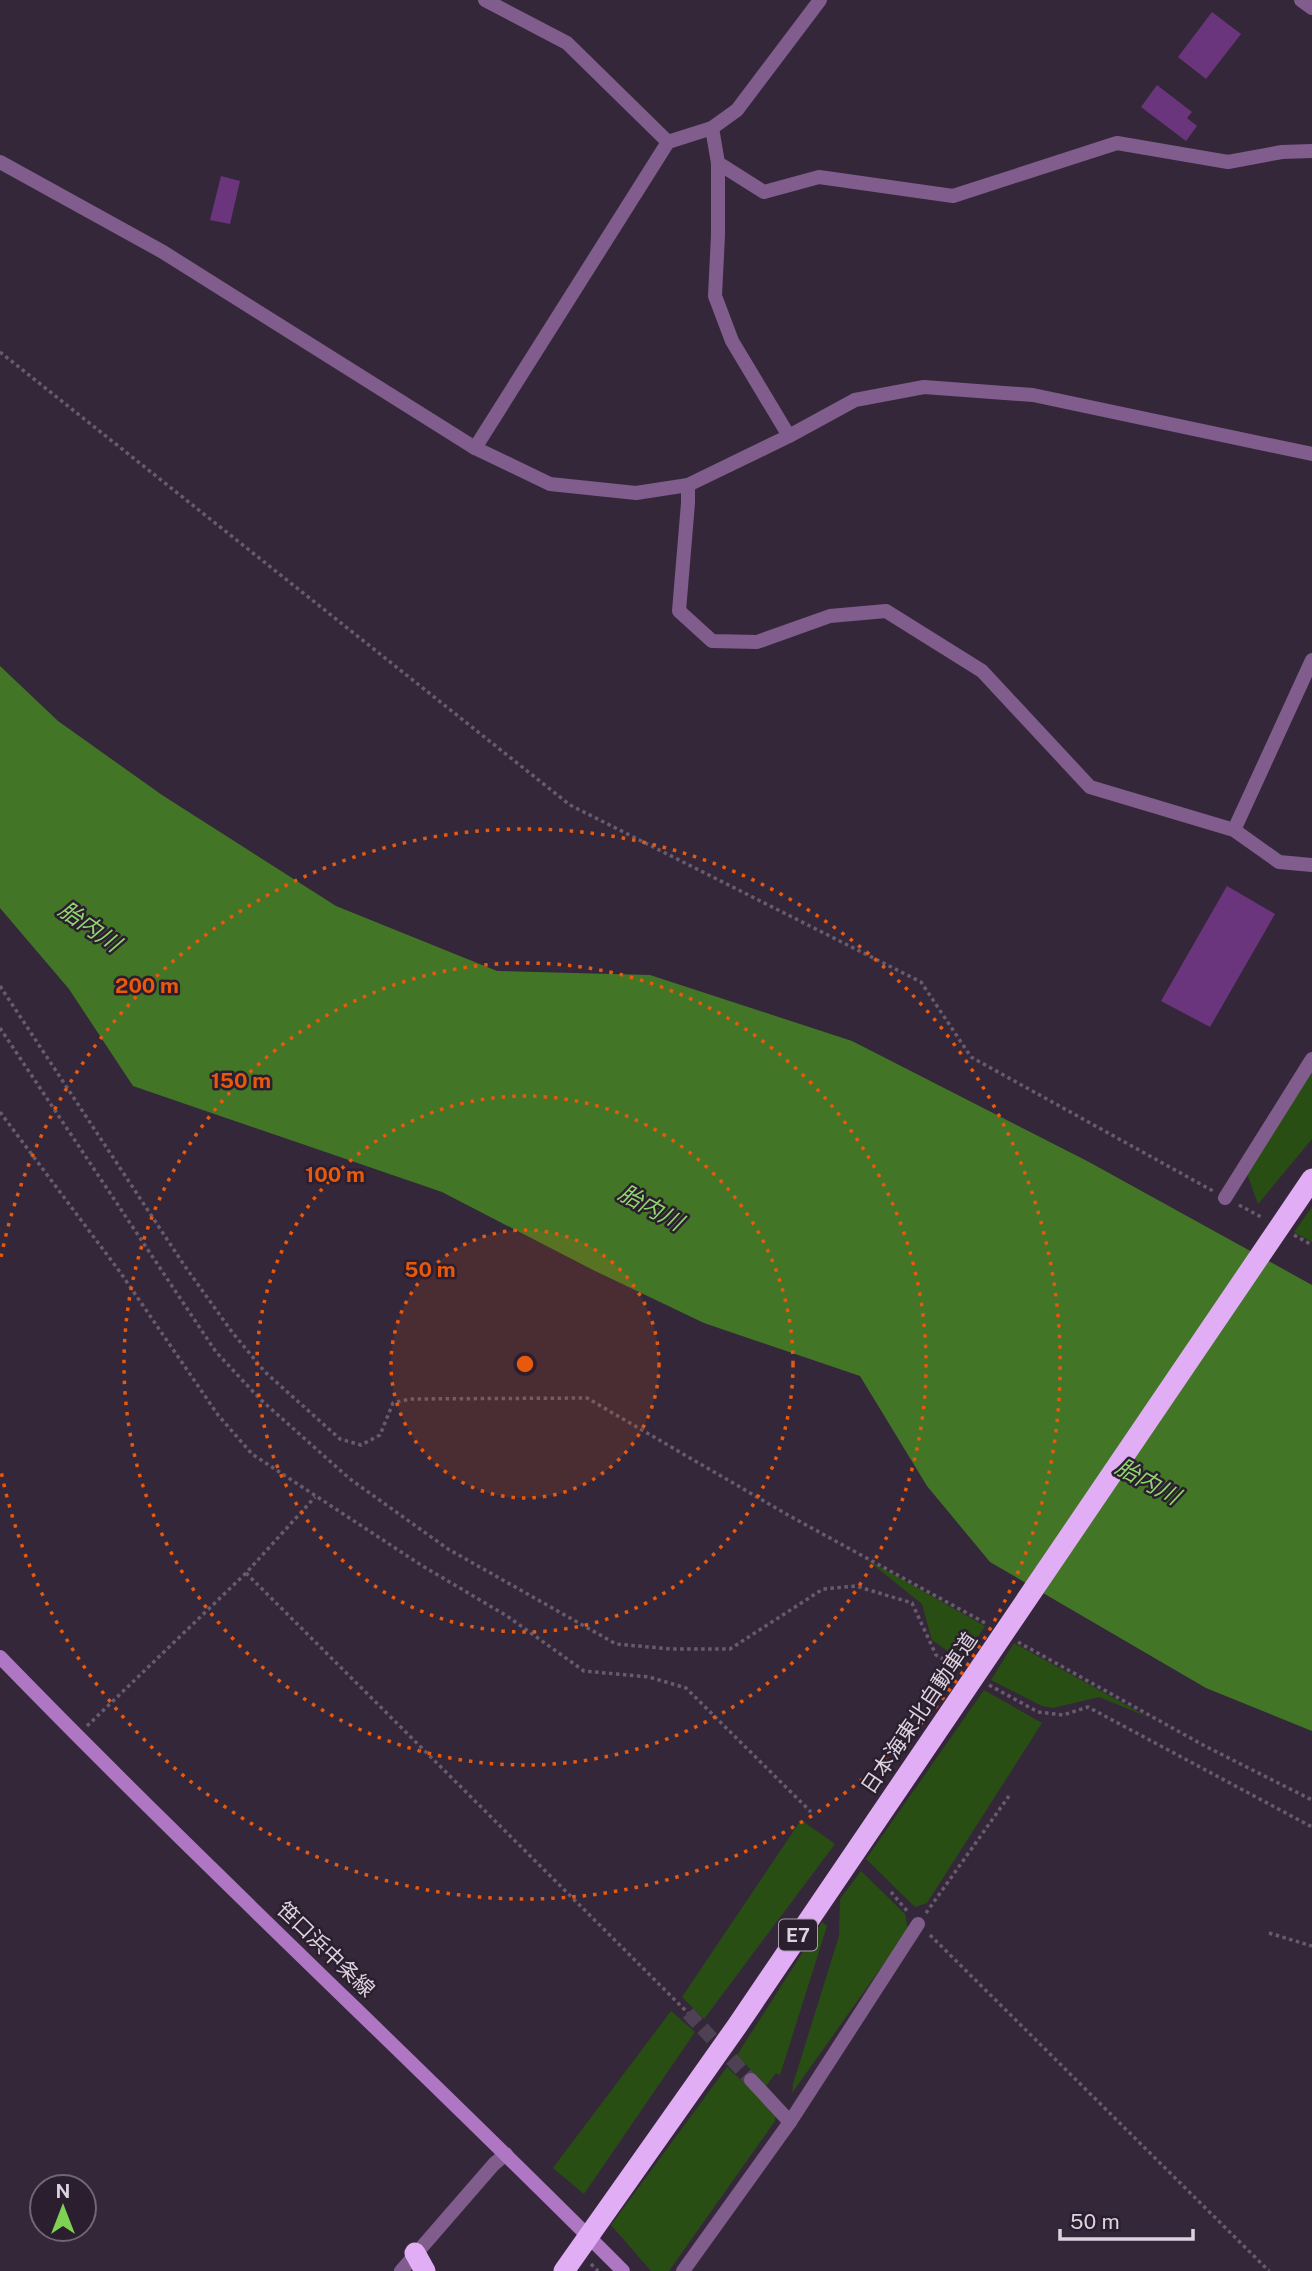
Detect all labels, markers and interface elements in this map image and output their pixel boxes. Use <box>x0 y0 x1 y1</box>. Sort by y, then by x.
water label: 胎内川 <box>54 895 128 959</box>
text: 200 m <box>115 973 179 998</box>
text: 150 m <box>211 1068 271 1093</box>
text: 100 m <box>305 1162 365 1187</box>
water label: 胎内川 <box>614 1178 690 1237</box>
text: 50 m <box>404 1257 456 1282</box>
centre of rings <box>513 1352 537 1376</box>
water label: 胎内川 <box>1111 1452 1187 1511</box>
street label: 日本海東北自動車道 <box>856 1628 982 1798</box>
street label: 笹口浜中条線 <box>272 1896 380 2002</box>
road number: E7 <box>779 1920 817 1951</box>
north arrow <box>28 2173 98 2243</box>
text: N <box>56 2180 70 2202</box>
scale bar <box>1060 2198 1193 2242</box>
text: 50 m <box>1070 2209 1120 2234</box>

